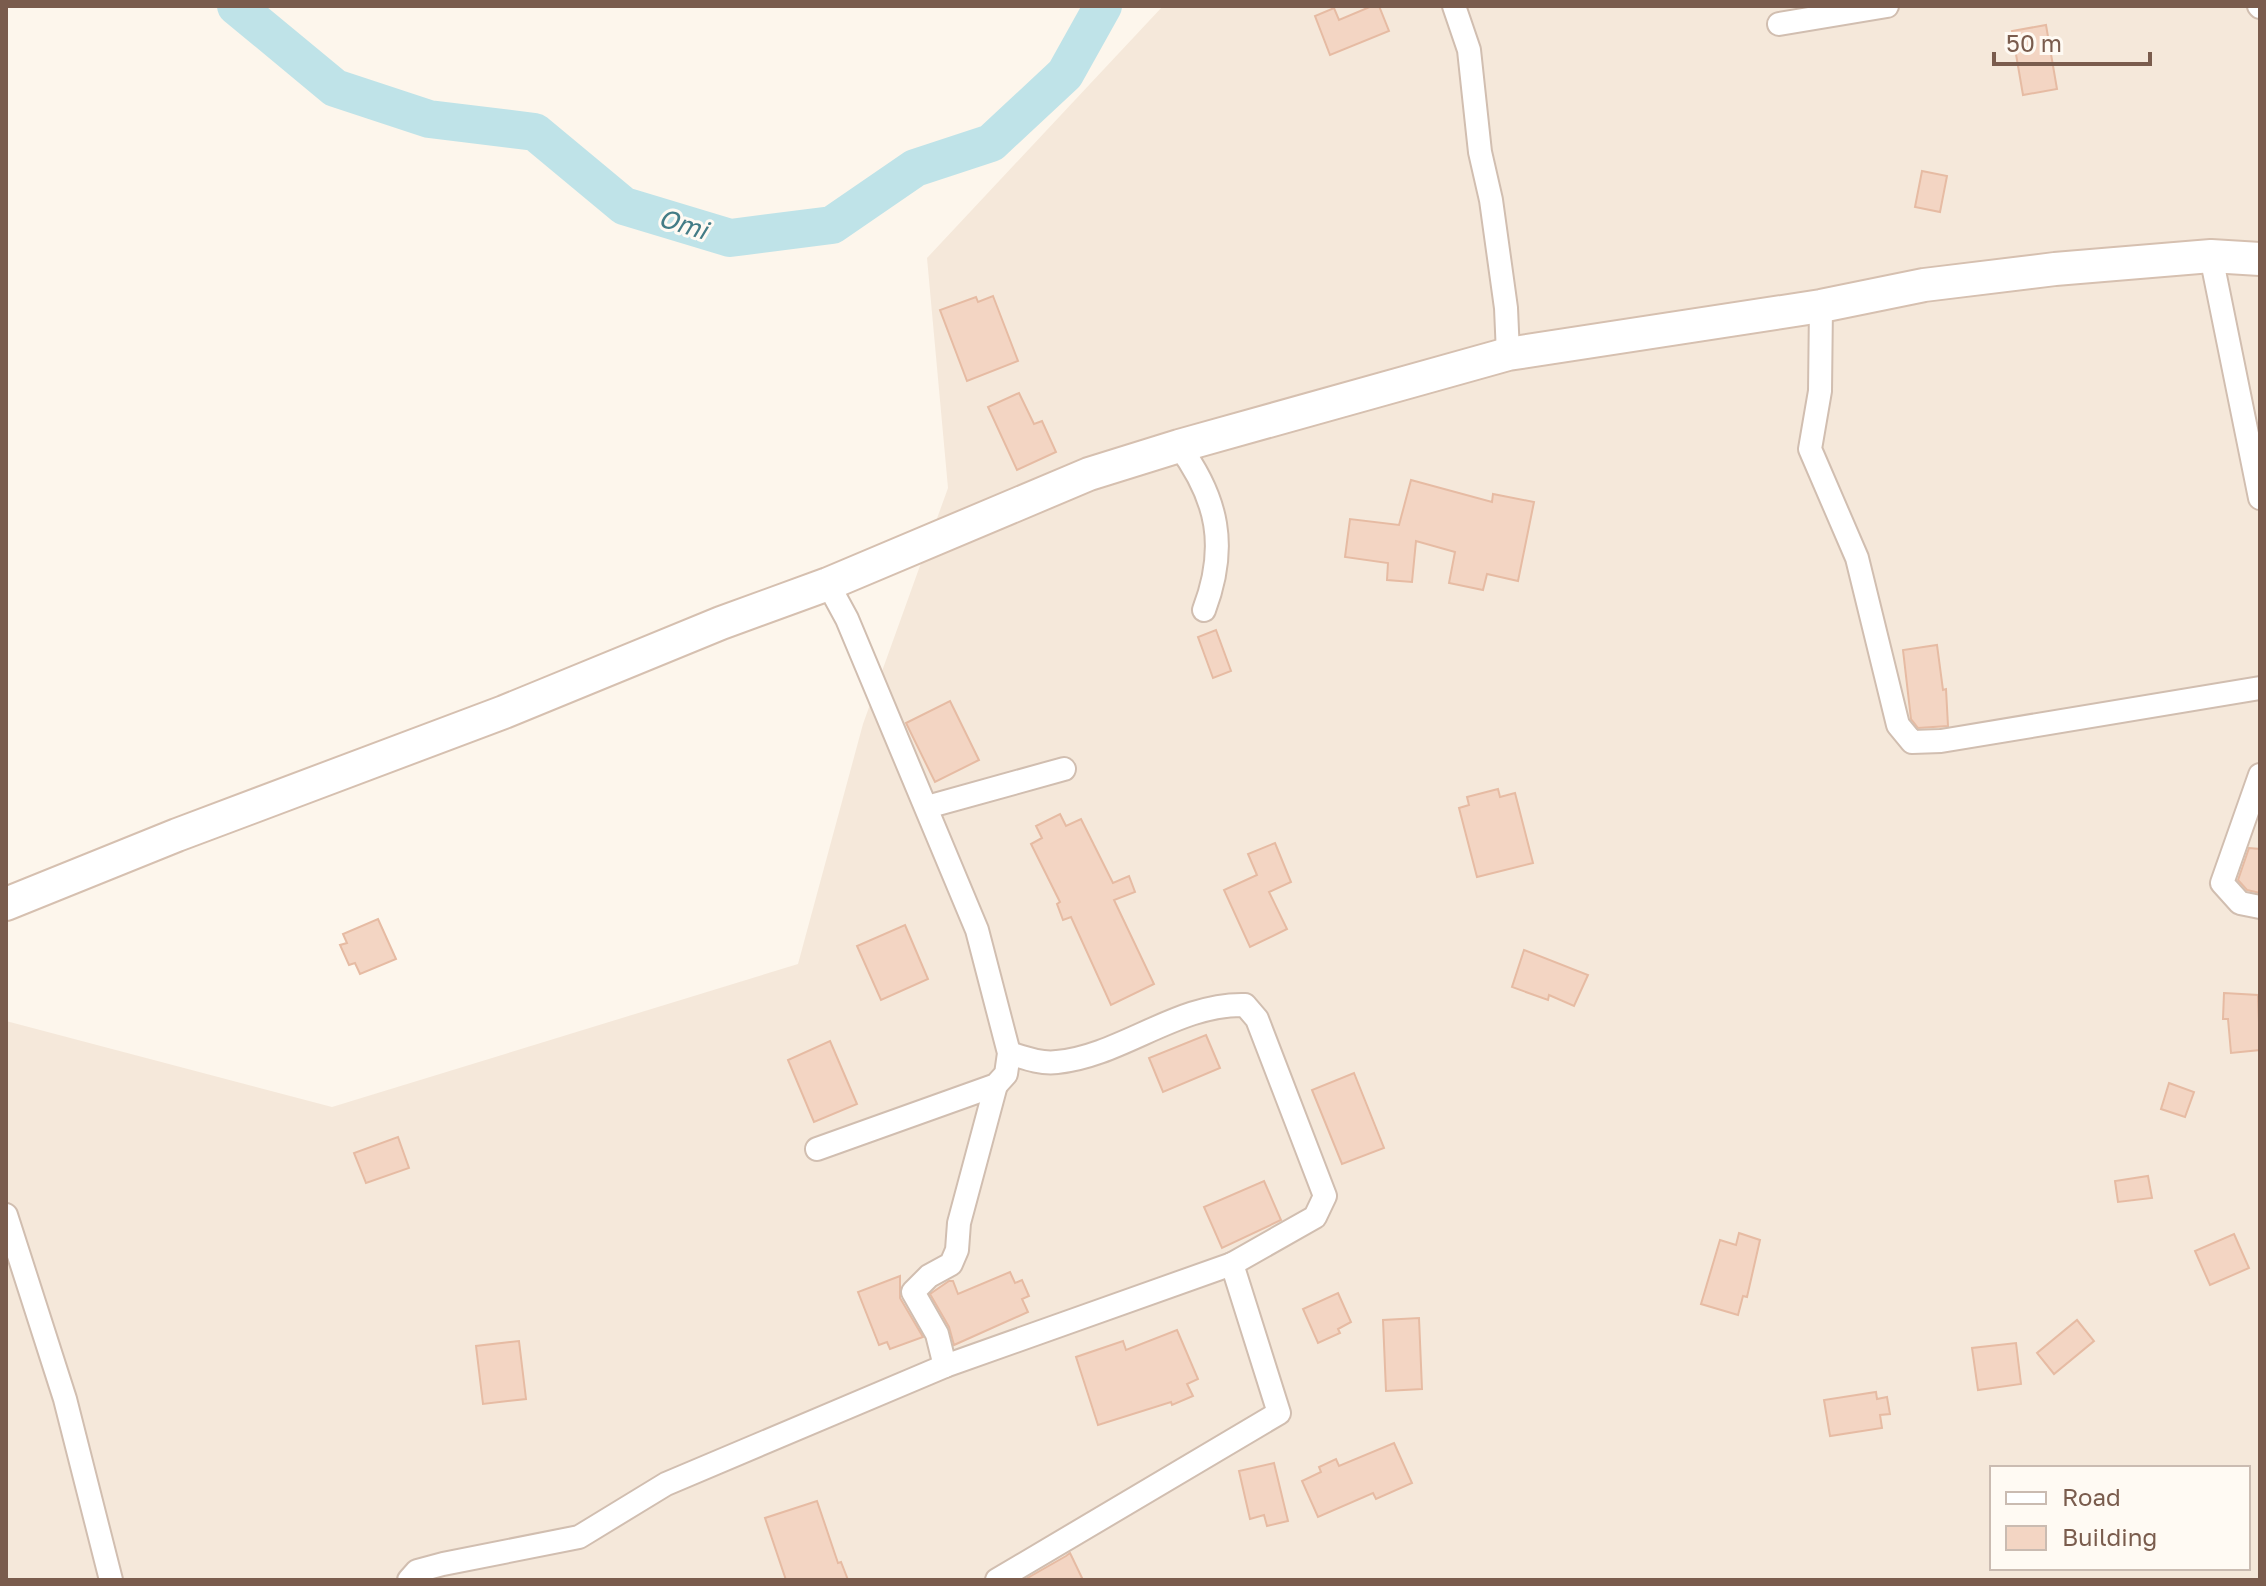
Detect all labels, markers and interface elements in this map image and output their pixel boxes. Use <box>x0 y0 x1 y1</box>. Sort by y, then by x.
scale bar <box>1994 16 2150 66</box>
text: 50 m <box>2006 28 2062 57</box>
water label: Omi <box>655 202 714 246</box>
legend <box>1990 1466 2250 1570</box>
text: Road <box>2062 1482 2121 1511</box>
text: Building <box>2062 1522 2157 1551</box>

